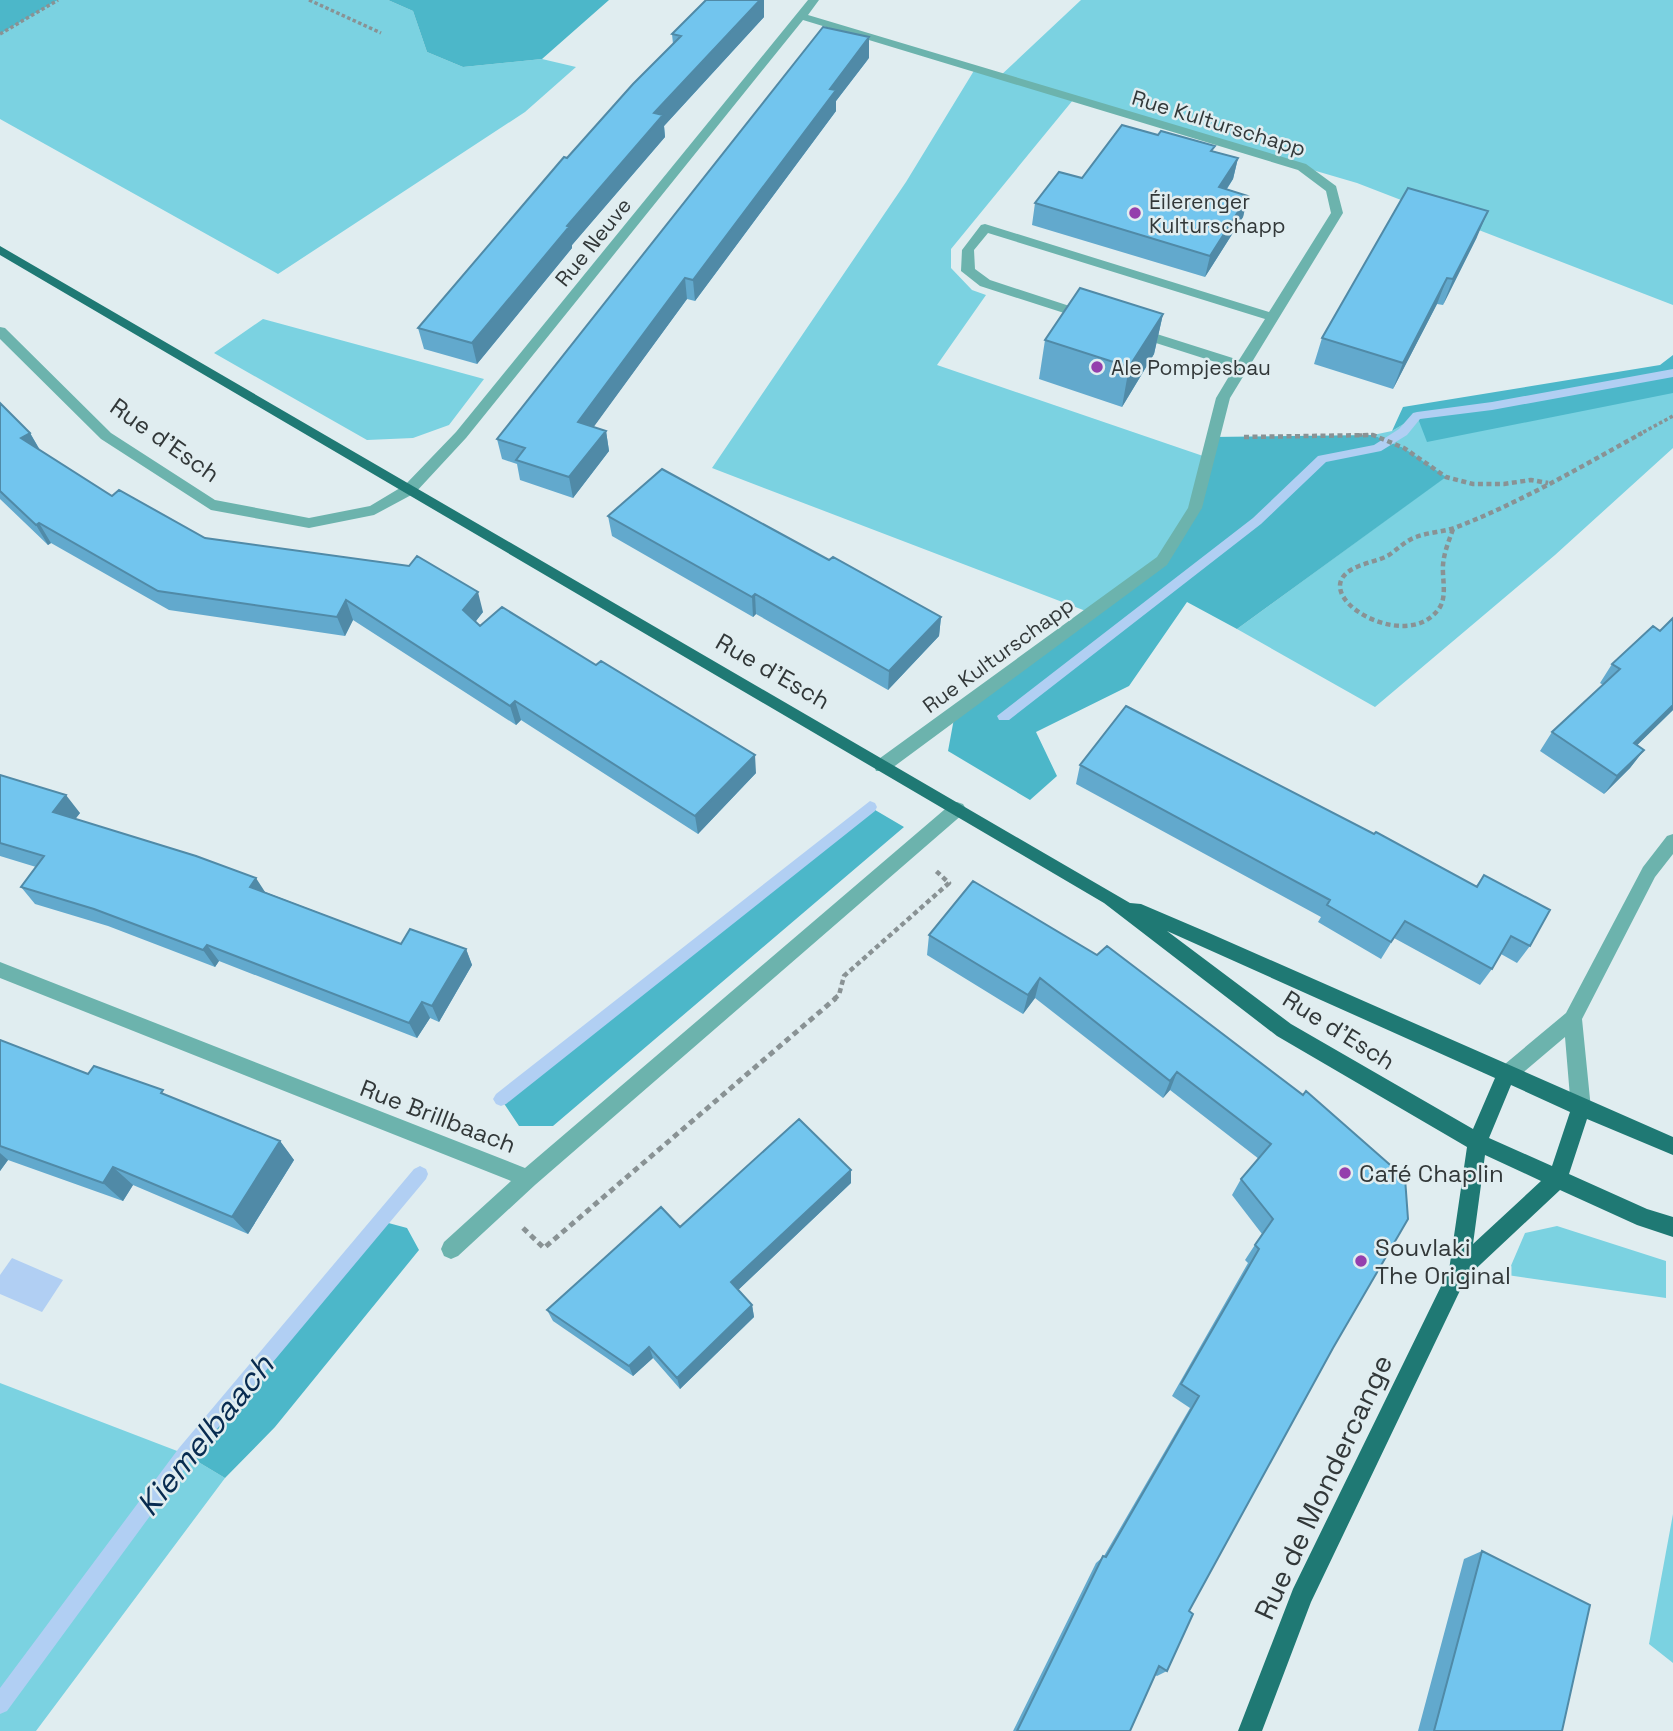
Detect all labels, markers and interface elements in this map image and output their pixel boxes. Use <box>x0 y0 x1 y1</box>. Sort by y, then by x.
street label: Rue Kulturschapp <box>1129 84 1309 162</box>
place label: Éilerenger Kulturschapp <box>1149 188 1285 239</box>
street label: Rue Neuve <box>549 192 637 292</box>
marker: Éilerenger Kulturschapp <box>1127 205 1143 221</box>
place label: Ale Pompjesbau <box>1111 354 1271 381</box>
marker: Ale Pompjesbau <box>1089 359 1105 375</box>
street label: Rue d'Esch <box>104 391 226 489</box>
street label: Rue Kulturschapp <box>917 591 1079 719</box>
street label: Rue d'Esch <box>710 626 836 716</box>
street label: Rue d'Esch <box>1277 983 1401 1077</box>
street label: Rue Brillbaach <box>356 1072 520 1160</box>
place label: Café Chaplin <box>1359 1158 1504 1189</box>
marker: Café Chaplin <box>1337 1165 1353 1181</box>
place label: Souvlaki The Original <box>1375 1232 1511 1291</box>
marker: Souvlaki The Original <box>1353 1253 1369 1269</box>
water label: Kiemelbaach <box>128 1345 283 1524</box>
street label: Rue de Mondercange <box>1246 1349 1400 1625</box>

